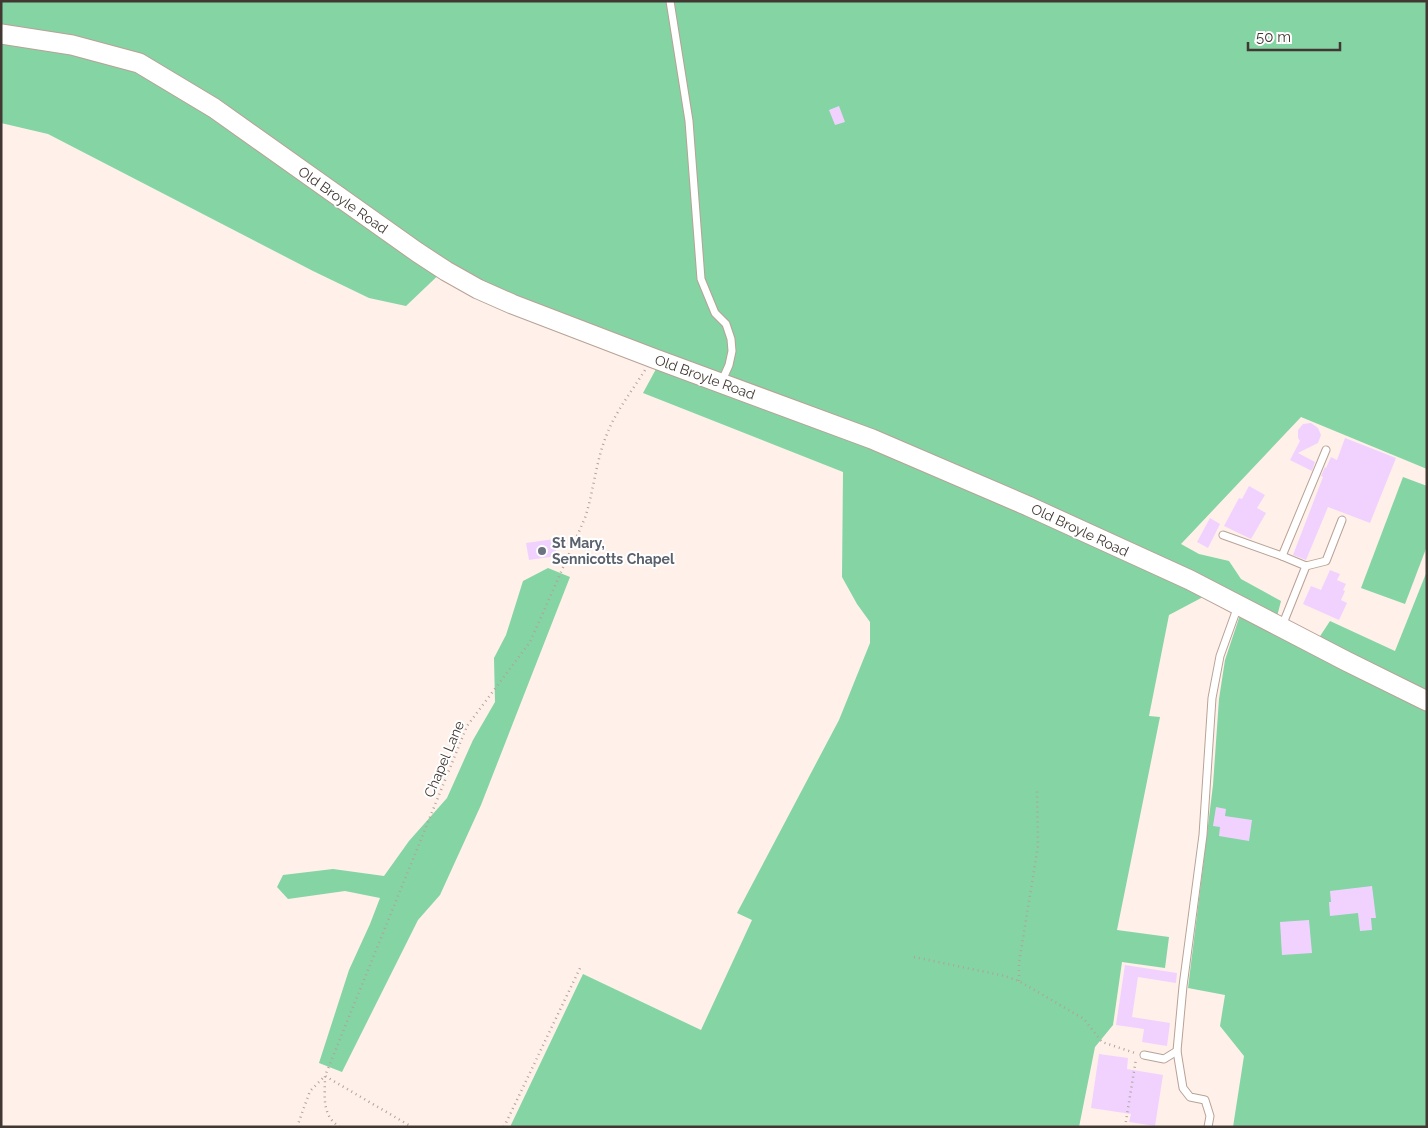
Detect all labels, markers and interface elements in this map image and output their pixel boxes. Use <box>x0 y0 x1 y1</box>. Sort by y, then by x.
scale bar <box>1248 20 1340 52</box>
text: 50 m <box>1256 28 1291 46</box>
street label: Old Broyle Road <box>295 163 391 237</box>
street label: Old Broyle Road <box>653 351 757 403</box>
street label: Old Broyle Road <box>1029 500 1131 560</box>
place label: St Mary, Sennicotts Chapel <box>552 535 675 567</box>
marker: St Mary, Sennicotts Chapel <box>536 545 548 557</box>
street label: Chapel Lane <box>421 718 467 800</box>

